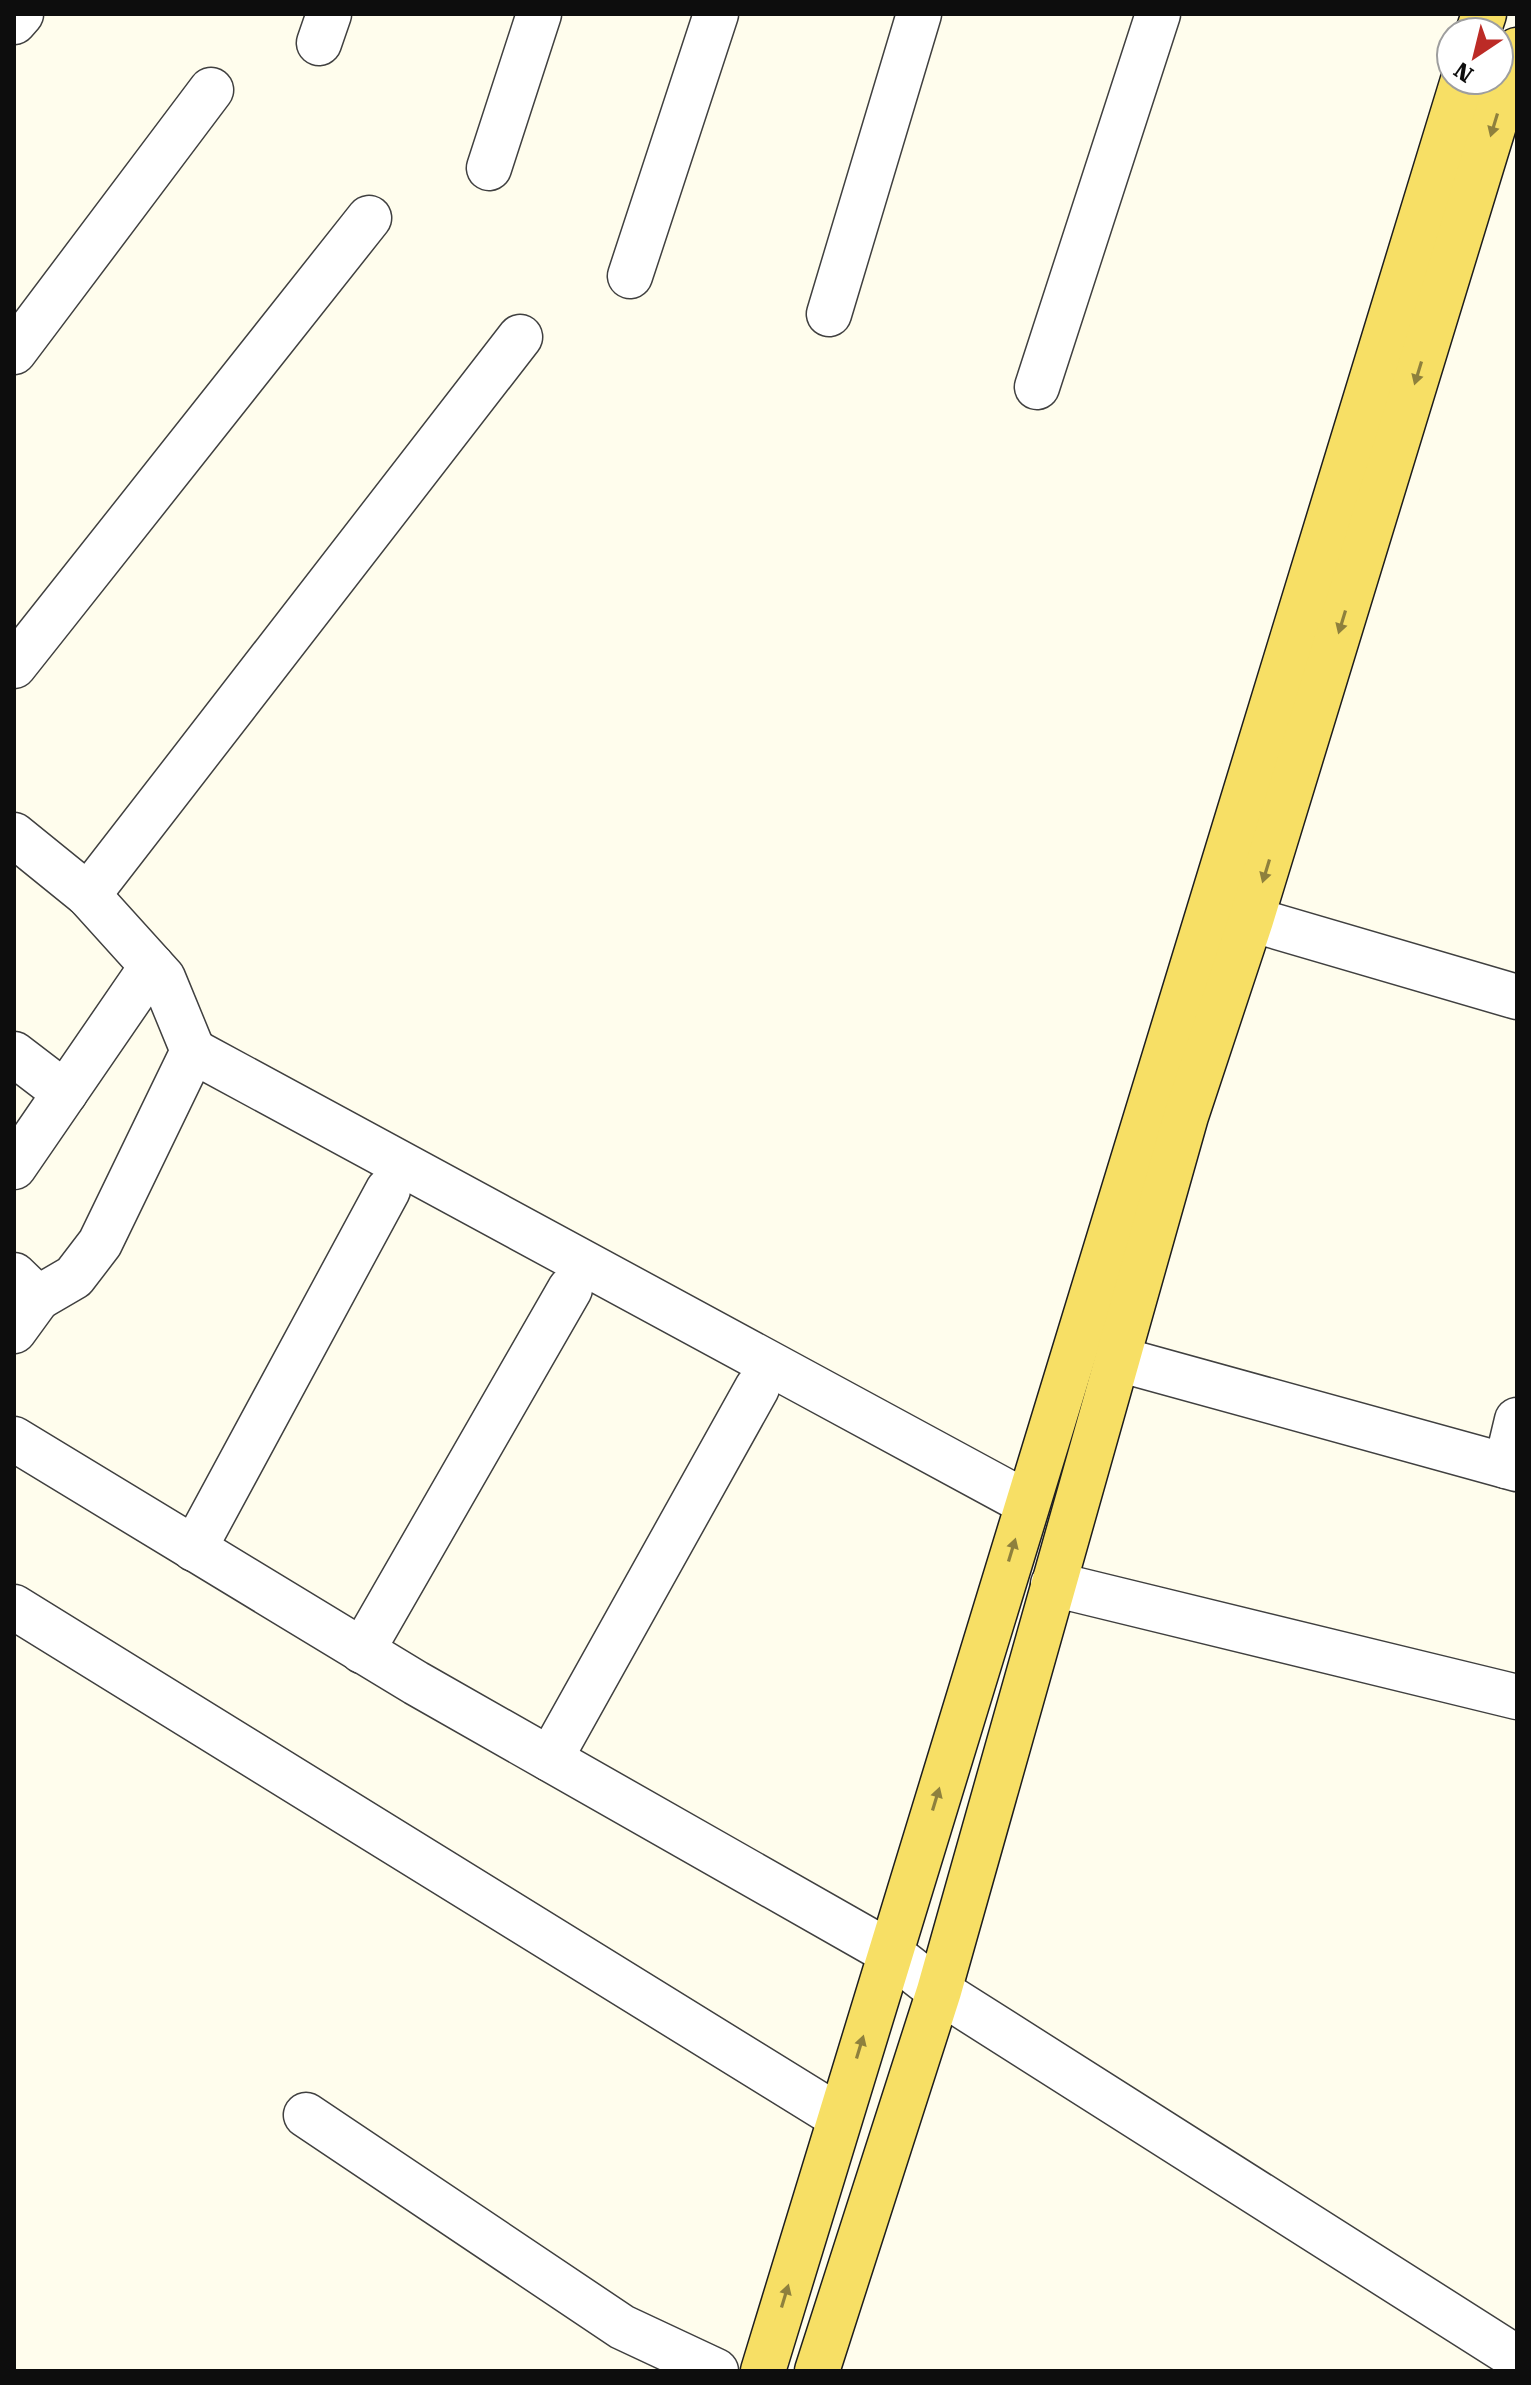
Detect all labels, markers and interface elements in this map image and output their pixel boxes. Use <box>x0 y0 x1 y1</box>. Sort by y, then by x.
north arrow <box>1435 16 1515 96</box>
text: N <box>1450 57 1478 87</box>
one-way arrow <box>1487 113 1500 137</box>
one-way arrow <box>1411 362 1424 386</box>
one-way arrow <box>1335 610 1348 634</box>
one-way arrow <box>1259 859 1272 883</box>
one-way arrow <box>1007 1538 1019 1562</box>
one-way arrow <box>930 1786 943 1810</box>
one-way arrow <box>854 2035 867 2059</box>
one-way arrow <box>779 2284 792 2308</box>

